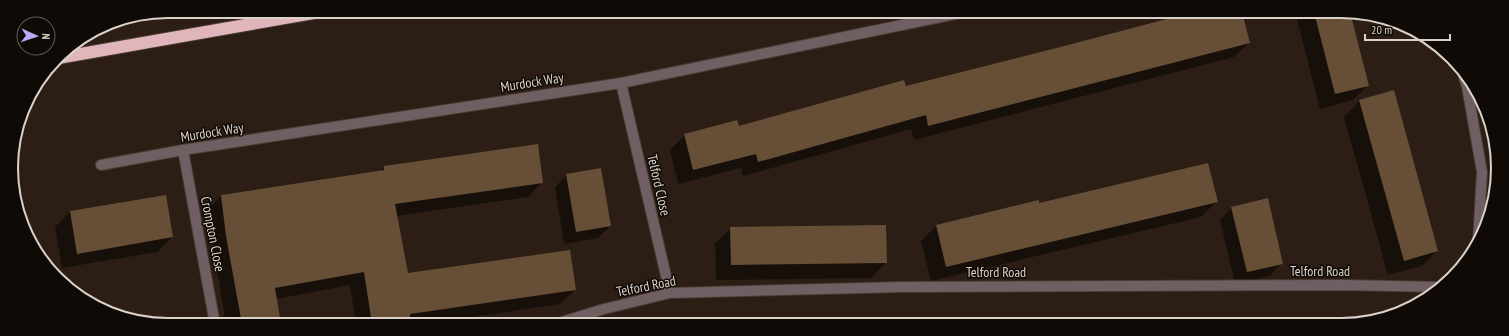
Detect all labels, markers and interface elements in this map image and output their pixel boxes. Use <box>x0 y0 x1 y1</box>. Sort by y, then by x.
north arrow <box>16 16 56 56</box>
scale bar <box>1365 16 1450 42</box>
text: 20 m <box>1371 22 1392 37</box>
text: N <box>39 33 53 40</box>
street label: Murdock Way <box>499 68 566 96</box>
street label: Murdock Way <box>179 118 246 146</box>
street label: Telford Close <box>643 153 675 218</box>
street label: Crompton Close <box>197 195 229 273</box>
street label: Telford Road <box>1290 262 1350 280</box>
street label: Telford Road <box>966 263 1026 281</box>
street label: Telford Road <box>615 271 677 301</box>

